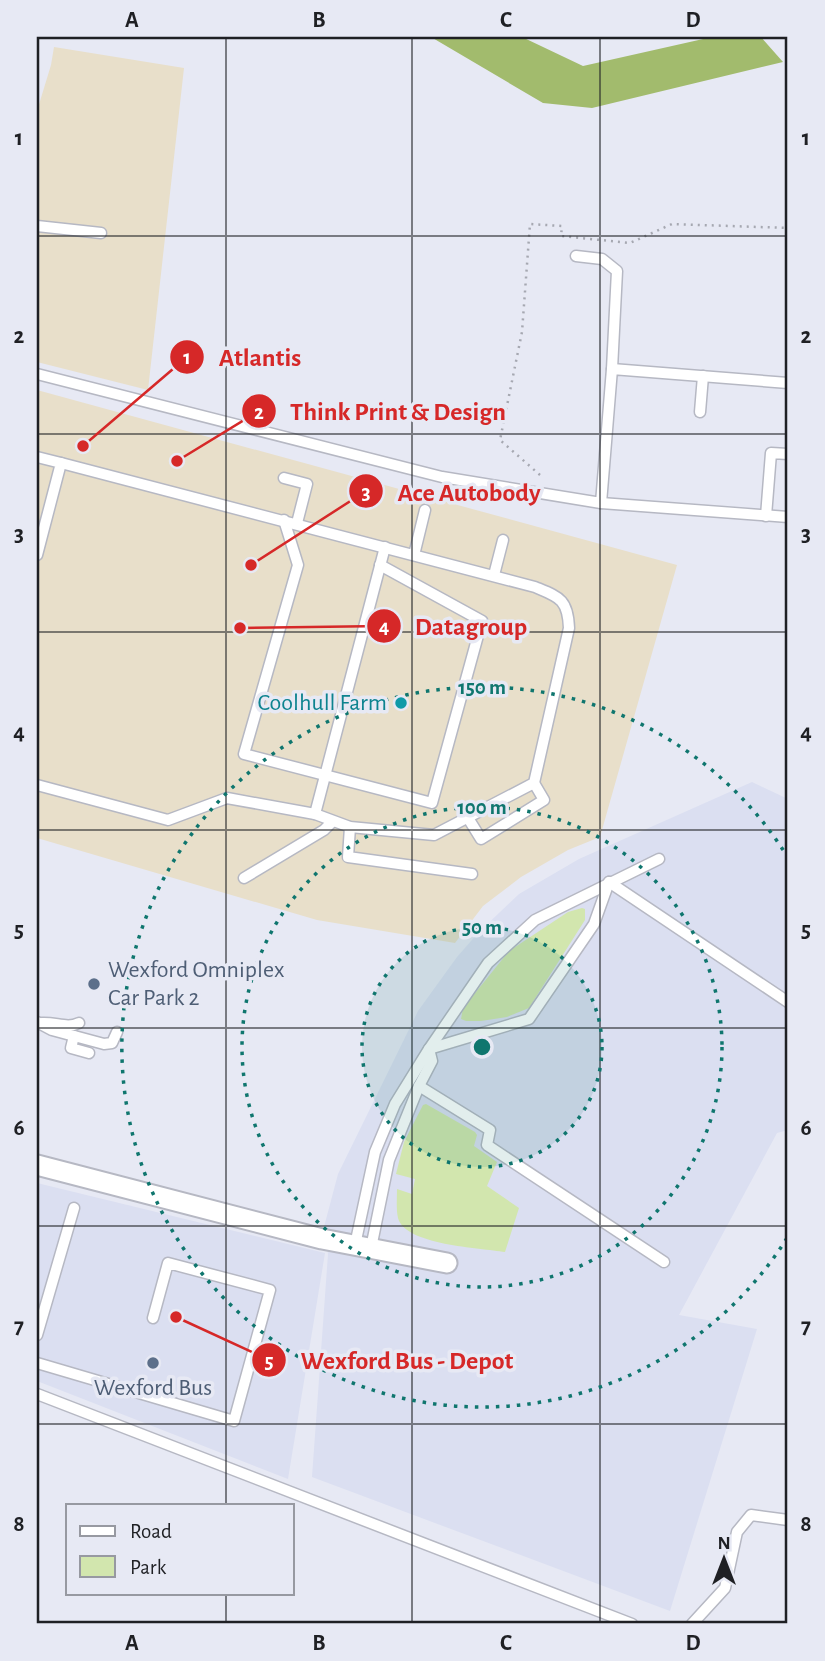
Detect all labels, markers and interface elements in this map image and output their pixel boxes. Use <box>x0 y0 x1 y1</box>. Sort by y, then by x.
text: A <box>125 9 139 32</box>
text: B <box>312 9 326 32</box>
text: C <box>500 9 512 32</box>
text: D <box>685 9 701 32</box>
text: 1 <box>15 127 23 150</box>
text: 1 <box>802 127 810 150</box>
text: 2 <box>14 325 25 348</box>
text: 2 <box>801 325 812 348</box>
callout: Atlantis <box>170 333 315 380</box>
text: Atlantis <box>219 345 301 371</box>
text: 1 <box>183 347 191 368</box>
callout: Think Print & Design <box>241 388 520 435</box>
text: Think Print & Design <box>290 399 506 425</box>
text: 2 <box>254 402 264 423</box>
callout: Ace Autobody <box>348 468 554 515</box>
text: Ace Autobody <box>397 480 541 506</box>
text: 3 <box>361 482 371 503</box>
text: 3 <box>14 523 24 546</box>
text: 3 <box>801 523 811 546</box>
callout: Datagroup <box>366 602 542 649</box>
text: Datagroup <box>415 614 527 640</box>
text: 4 <box>379 616 389 637</box>
text: 150 m <box>458 677 506 698</box>
place label: Coolhull Farm <box>257 691 387 715</box>
marker: Coolhull Farm <box>393 695 409 711</box>
text: 4 <box>13 721 25 744</box>
text: 4 <box>800 721 812 744</box>
text: 100 m <box>457 797 507 818</box>
text: 50 m <box>462 917 502 938</box>
text: 5 <box>14 919 24 942</box>
text: 5 <box>801 919 811 942</box>
place label: Wexford Omniplex Car Park 2 <box>108 958 285 1010</box>
marker: Wexford Omniplex Car Park 2 <box>86 976 102 992</box>
centre of rings <box>470 1035 494 1059</box>
text: 6 <box>13 1117 25 1140</box>
text: 6 <box>800 1117 812 1140</box>
text: 7 <box>14 1315 24 1338</box>
text: 7 <box>801 1315 811 1338</box>
callout: Wexford Bus - Depot <box>252 1337 527 1384</box>
text: Wexford Bus - Depot <box>301 1348 514 1374</box>
text: 5 <box>264 1351 274 1372</box>
marker: Wexford Bus <box>145 1355 161 1371</box>
place label: Wexford Bus <box>94 1376 212 1400</box>
legend <box>66 1504 294 1594</box>
text: 8 <box>13 1513 25 1536</box>
text: 8 <box>800 1513 812 1536</box>
text: Road <box>130 1521 172 1542</box>
north arrow <box>688 1524 758 1594</box>
text: N <box>717 1534 731 1553</box>
text: Park <box>130 1557 167 1578</box>
text: A <box>125 1632 139 1655</box>
text: B <box>312 1632 326 1655</box>
text: C <box>500 1632 512 1655</box>
text: D <box>685 1632 701 1655</box>

